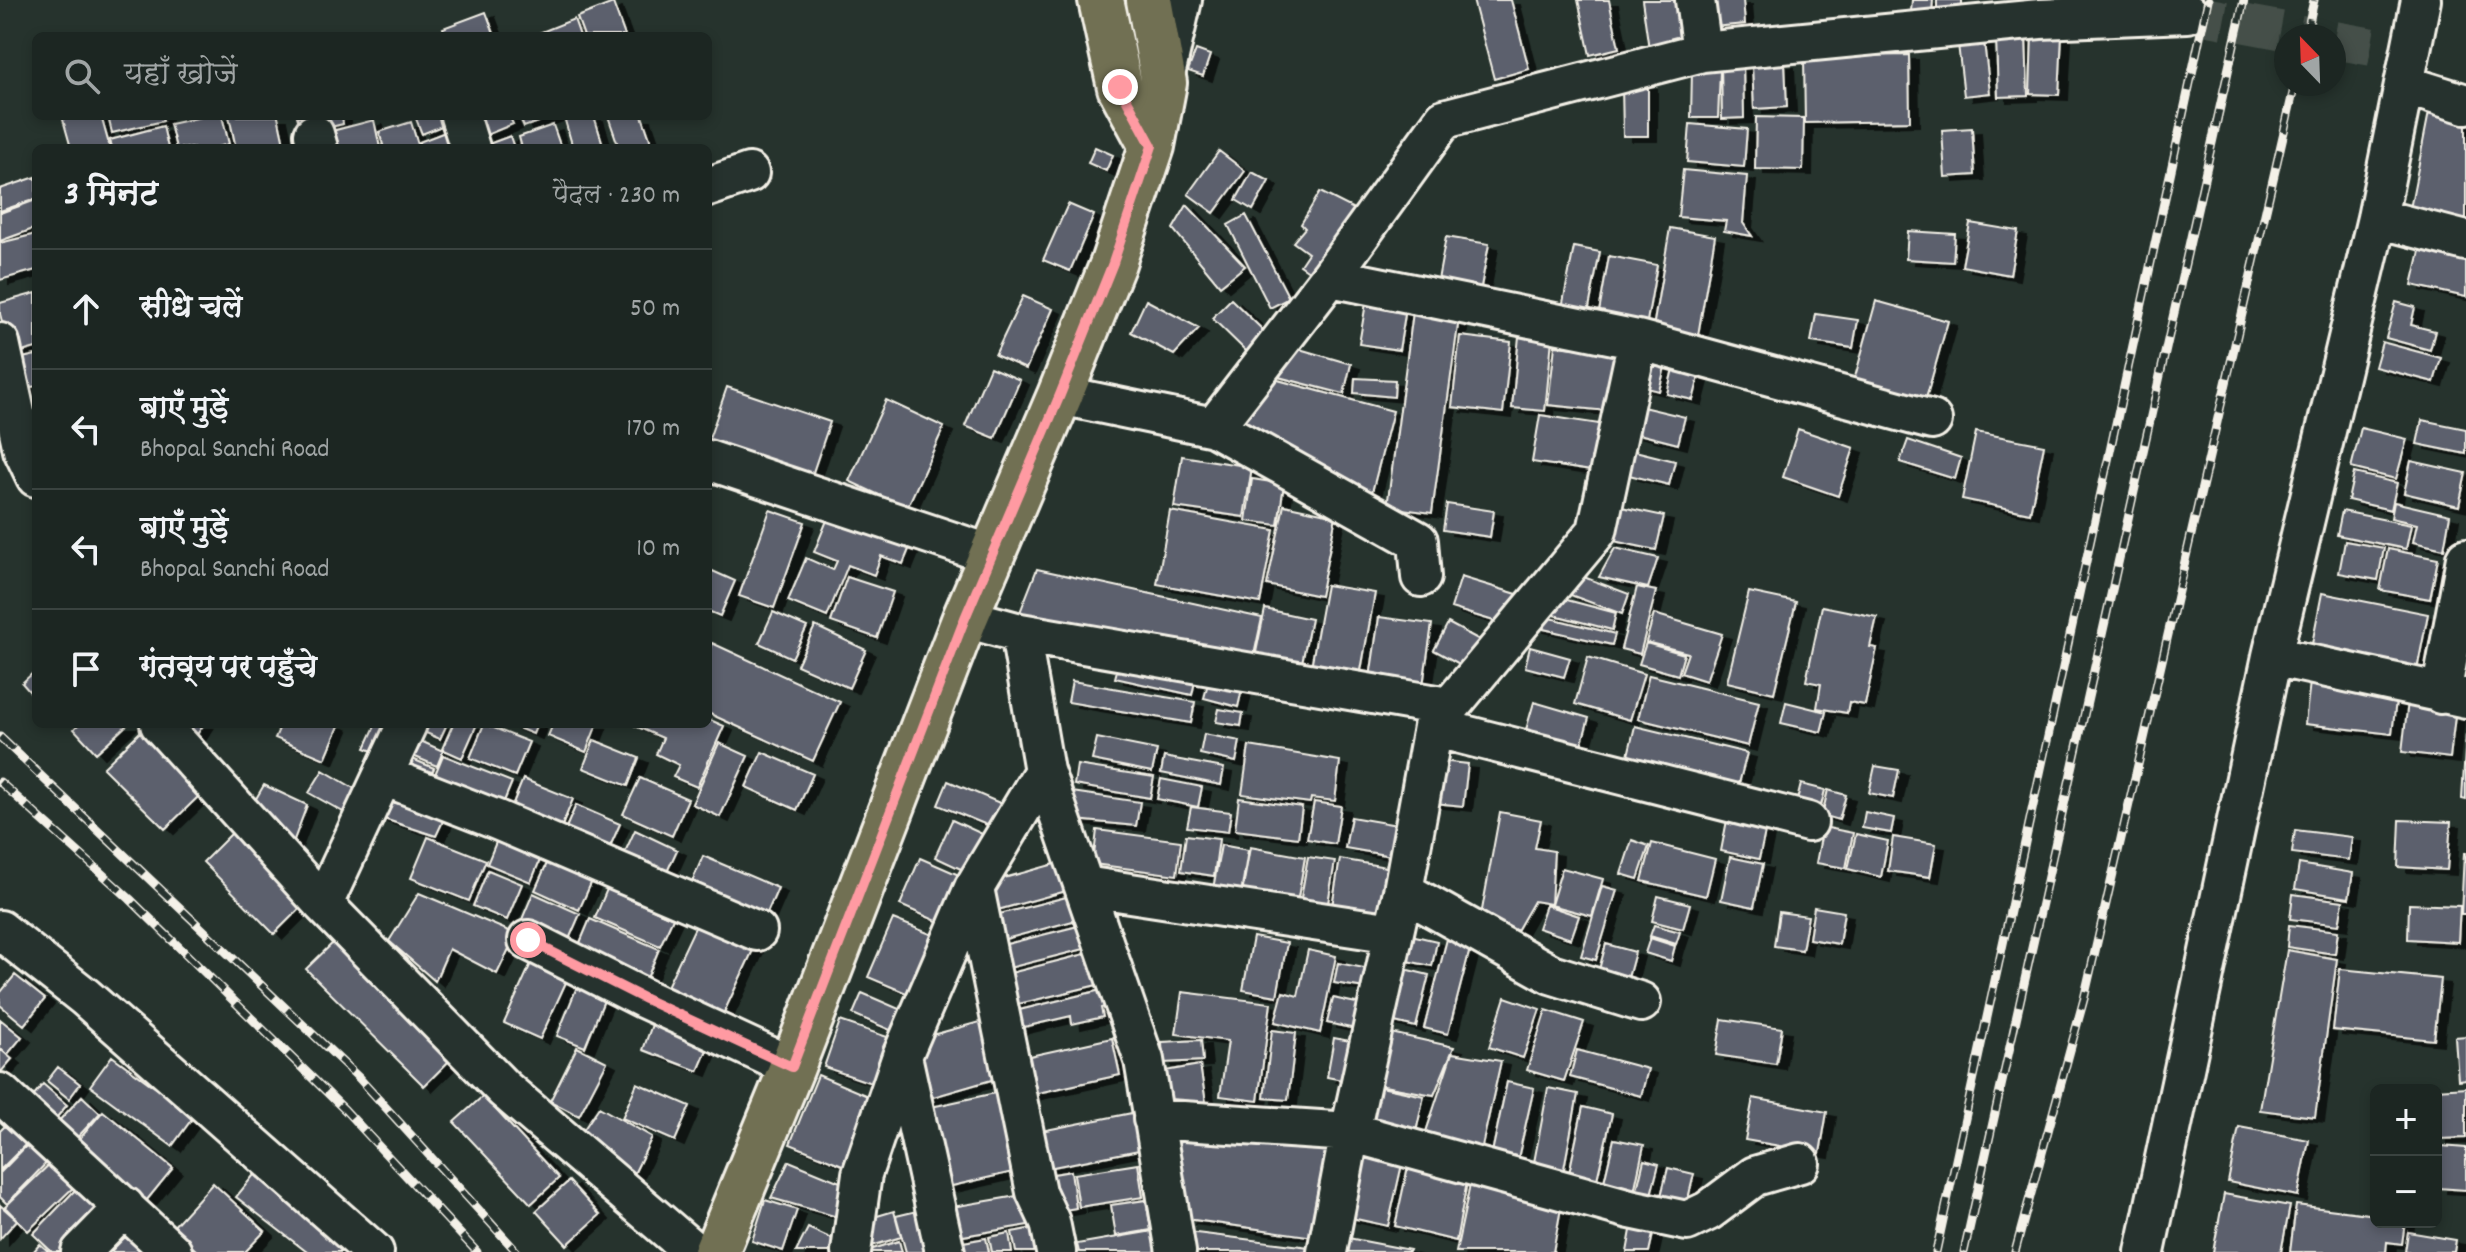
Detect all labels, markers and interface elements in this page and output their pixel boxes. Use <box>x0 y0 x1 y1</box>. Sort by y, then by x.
north arrow <box>2274 24 2346 96</box>
search box <box>32 32 712 120</box>
icon: search <box>60 54 104 98</box>
text: यहाँ खोजें <box>124 55 238 98</box>
route end <box>1102 69 1138 105</box>
text: 3 मिनट <box>64 172 158 221</box>
text: पैदल · 230 m <box>553 178 680 215</box>
icon: ahead <box>64 287 108 331</box>
text: सीधे चलें <box>140 288 243 331</box>
text: 50 m <box>630 291 680 328</box>
text: बाएँ मुड़ें <box>140 389 228 432</box>
icon: left <box>64 407 108 451</box>
text: 170 m <box>626 411 680 448</box>
text: Bhopal Sanchi Road <box>140 432 330 469</box>
text: बाएँ मुड़ें <box>140 509 228 552</box>
icon: left <box>64 527 108 571</box>
text: 10 m <box>636 531 680 568</box>
text: Bhopal Sanchi Road <box>140 552 330 589</box>
icon: arrive <box>64 647 108 691</box>
text: गंतव्य पर पहुँचे <box>140 648 317 691</box>
route start <box>510 922 546 958</box>
map controls <box>2370 1084 2442 1228</box>
button: + <box>2370 1084 2442 1156</box>
button: − <box>2370 1156 2442 1228</box>

